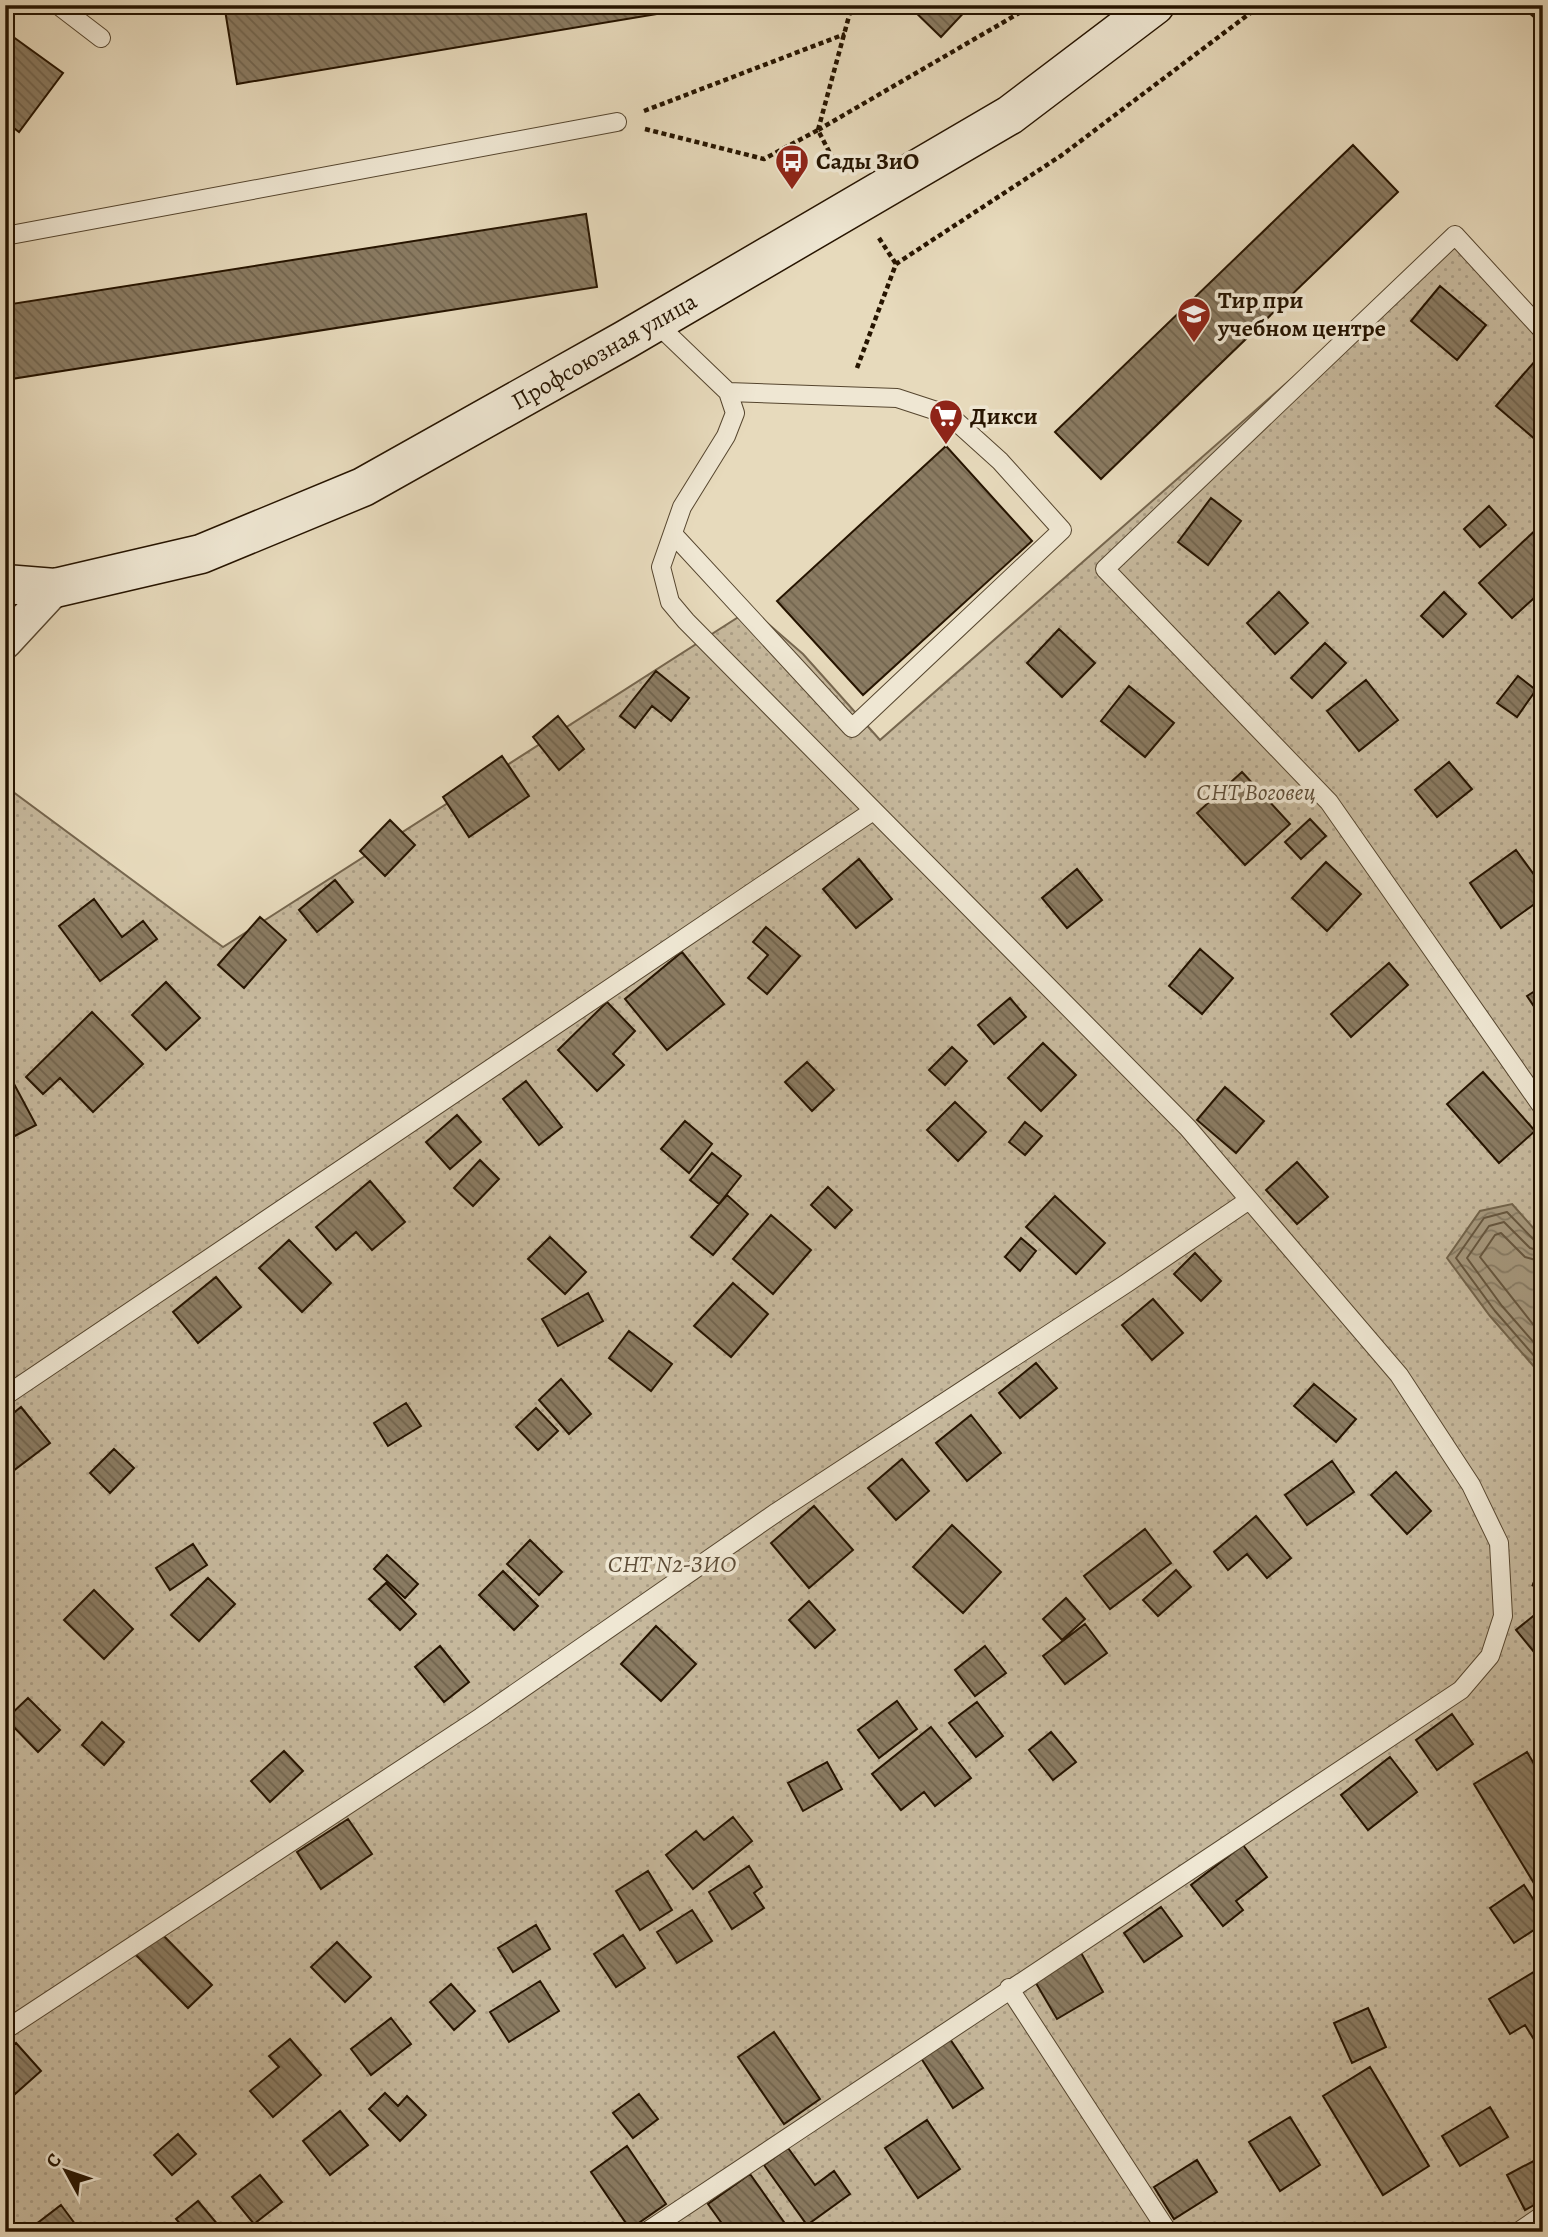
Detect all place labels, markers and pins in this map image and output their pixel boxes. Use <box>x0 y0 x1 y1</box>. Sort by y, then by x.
bus stop icon: Сады ЗиО <box>773 142 811 191</box>
place label: Сады ЗиО <box>816 145 919 177</box>
place label: Тир при учебном центре <box>1217 284 1386 344</box>
school or university icon: Тир при учебном центре <box>1175 295 1213 344</box>
supermarket icon: Дикси <box>927 397 965 446</box>
place label: Дикси <box>970 400 1038 432</box>

